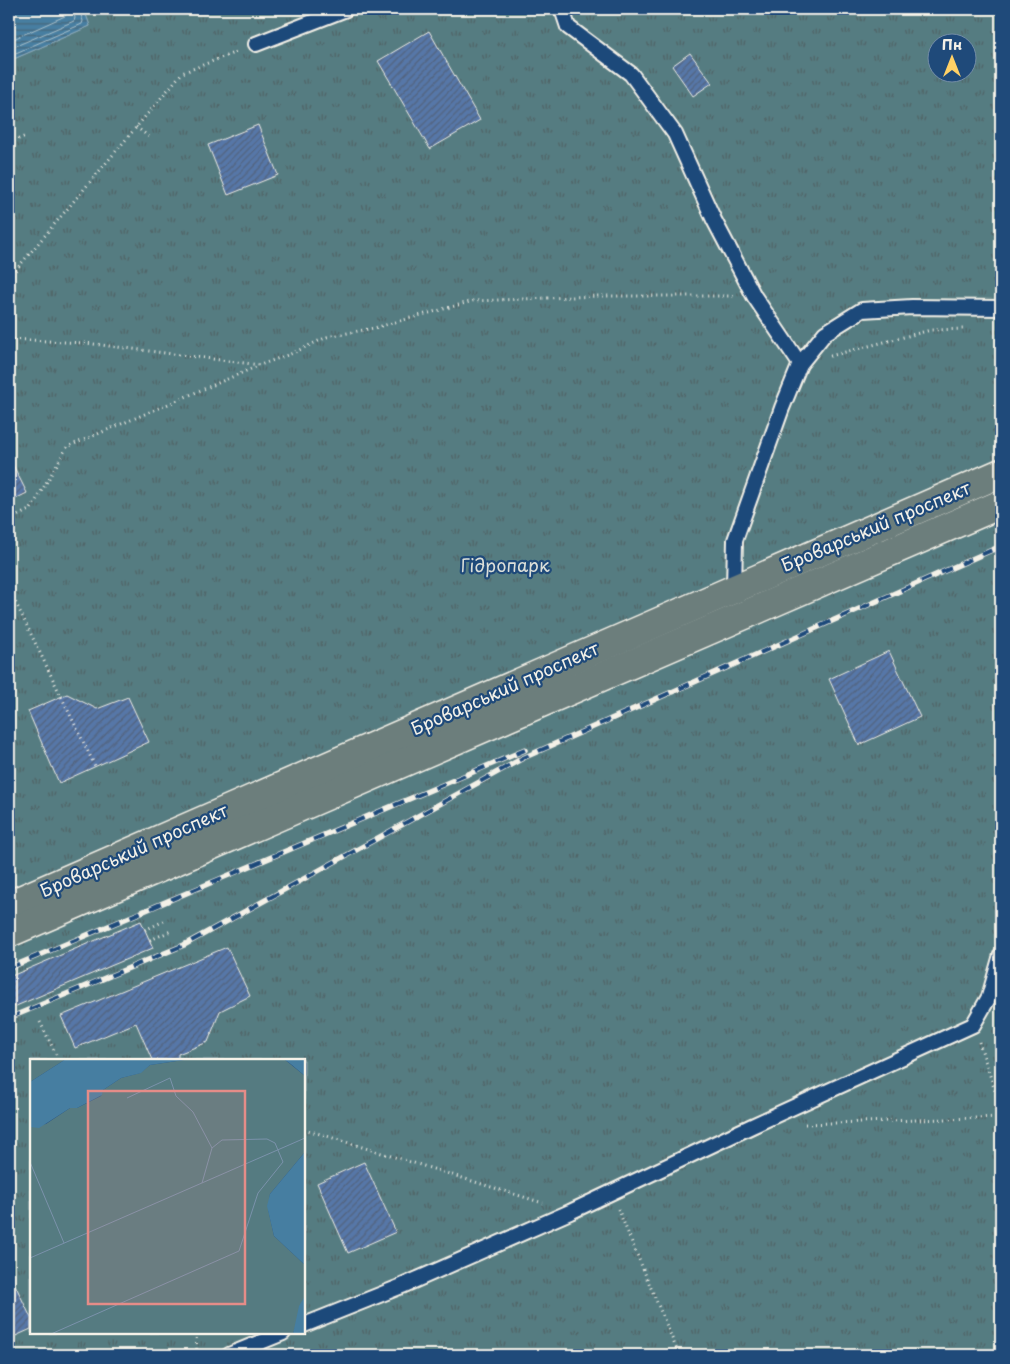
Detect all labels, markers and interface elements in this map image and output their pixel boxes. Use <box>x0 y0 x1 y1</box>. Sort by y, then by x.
north arrow <box>928 32 978 82</box>
text: Пн <box>942 34 962 55</box>
street label: Броварський проспект <box>777 473 974 578</box>
park label: Гідропарк <box>460 551 550 578</box>
street label: Броварський проспект <box>406 634 603 741</box>
street label: Броварський проспект <box>35 796 232 903</box>
inset map <box>30 1059 305 1334</box>

